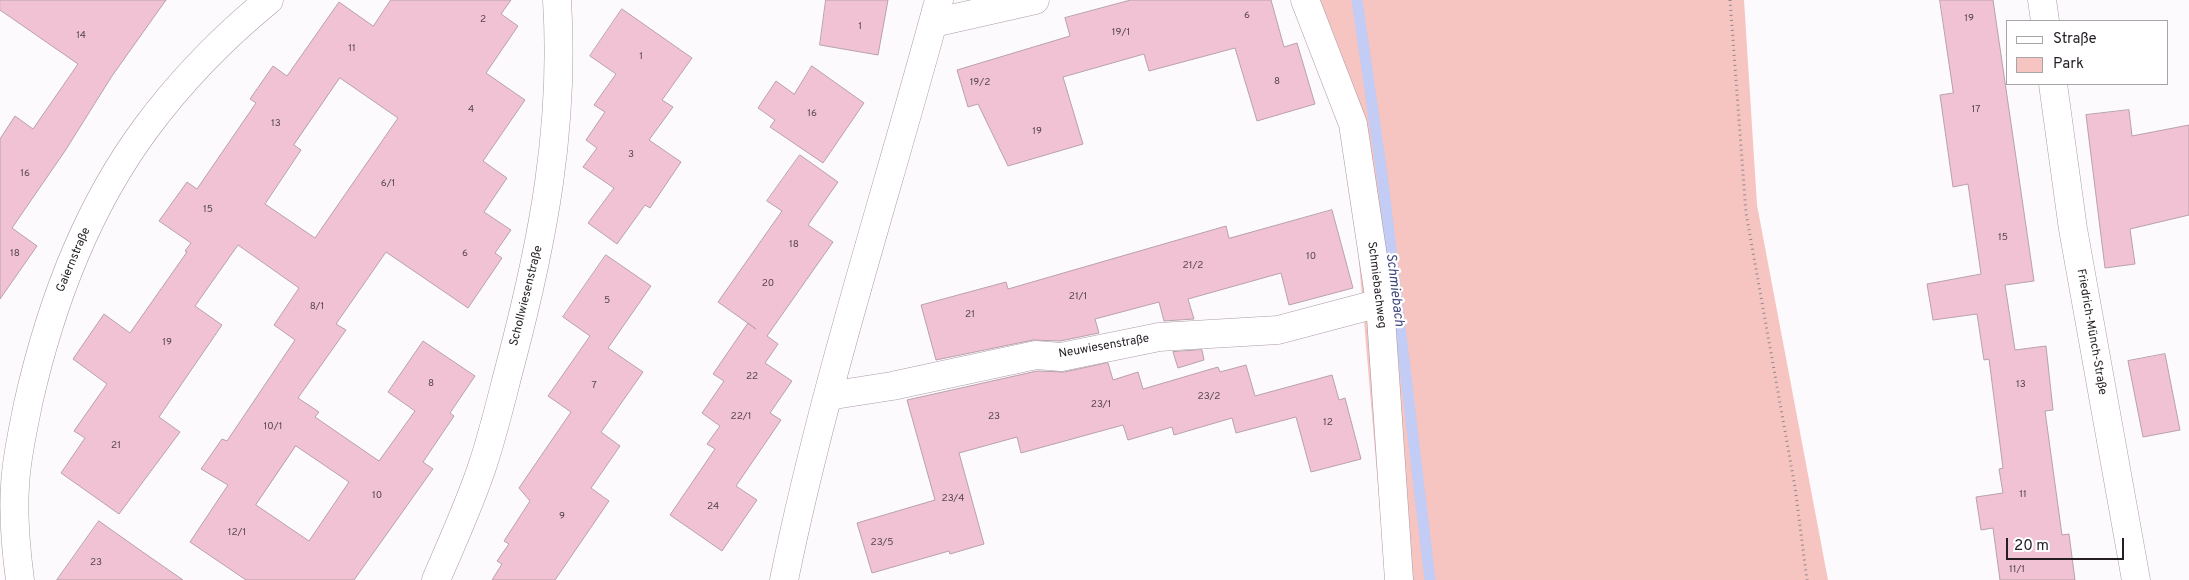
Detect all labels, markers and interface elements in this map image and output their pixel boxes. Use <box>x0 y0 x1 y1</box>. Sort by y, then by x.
house number: 6 <box>1244 10 1250 22</box>
house number: 19 <box>1964 13 1974 25</box>
house number: 2 <box>480 14 486 26</box>
legend <box>2006 20 2169 85</box>
house number: 1 <box>858 21 862 33</box>
house number: 19/1 <box>1112 27 1130 39</box>
house number: 14 <box>76 30 86 42</box>
text: Straße <box>2053 30 2097 49</box>
house number: 11 <box>348 43 356 55</box>
house number: 1 <box>639 51 643 63</box>
text: Park <box>2053 55 2084 74</box>
house number: 8 <box>1274 76 1280 88</box>
house number: 19/2 <box>970 77 990 89</box>
house number: 4 <box>468 104 474 116</box>
house number: 17 <box>1972 104 1980 116</box>
house number: 16 <box>807 108 817 120</box>
house number: 13 <box>271 118 281 130</box>
house number: 19 <box>1032 126 1042 138</box>
house number: 3 <box>628 149 634 161</box>
house number: 16 <box>20 168 30 180</box>
house number: 6/1 <box>381 178 395 190</box>
house number: 15 <box>203 204 213 216</box>
street label: Gaiernstraße <box>54 225 94 295</box>
house number: 15 <box>1998 232 2008 244</box>
house number: 18 <box>789 239 799 251</box>
street label: Schmiebachweg <box>1364 241 1388 329</box>
street label: Schollwiesenstraße <box>508 244 546 348</box>
house number: 18 <box>10 248 20 260</box>
house number: 6 <box>462 248 468 260</box>
house number: 10 <box>1306 251 1316 263</box>
water label: Schmiebach <box>1381 253 1407 327</box>
house number: 21/2 <box>1183 260 1203 272</box>
street label: Friedrich-Münch-Straße <box>2073 268 2109 396</box>
house number: 20 <box>762 278 774 290</box>
house number: 21/1 <box>1069 291 1087 303</box>
house number: 5 <box>604 295 610 307</box>
house number: 8/1 <box>310 301 324 313</box>
house number: 21 <box>965 309 975 321</box>
street label: Neuwiesenstraße <box>1057 332 1151 362</box>
house number: 19 <box>162 337 172 349</box>
house number: 22 <box>746 371 758 383</box>
house number: 8 <box>428 378 434 390</box>
house number: 13 <box>2016 379 2026 391</box>
house number: 7 <box>591 380 597 392</box>
house number: 23/2 <box>1198 391 1220 403</box>
house number: 23/1 <box>1091 399 1111 411</box>
house number: 22/1 <box>731 411 751 423</box>
house number: 23 <box>988 411 1000 423</box>
house number: 12 <box>1323 417 1333 429</box>
house number: 10/1 <box>264 421 282 433</box>
house number: 21 <box>111 440 121 452</box>
house number: 11 <box>2019 489 2027 501</box>
house number: 10 <box>372 490 382 502</box>
house number: 23/4 <box>942 493 964 505</box>
house number: 24 <box>707 501 719 513</box>
house number: 9 <box>559 511 565 523</box>
house number: 12/1 <box>228 527 246 539</box>
scale bar <box>2009 528 2126 560</box>
house number: 23/5 <box>871 537 893 549</box>
text: 20 m <box>2014 537 2049 556</box>
house number: 23 <box>90 557 102 569</box>
house number: 11/1 <box>2009 564 2025 576</box>

